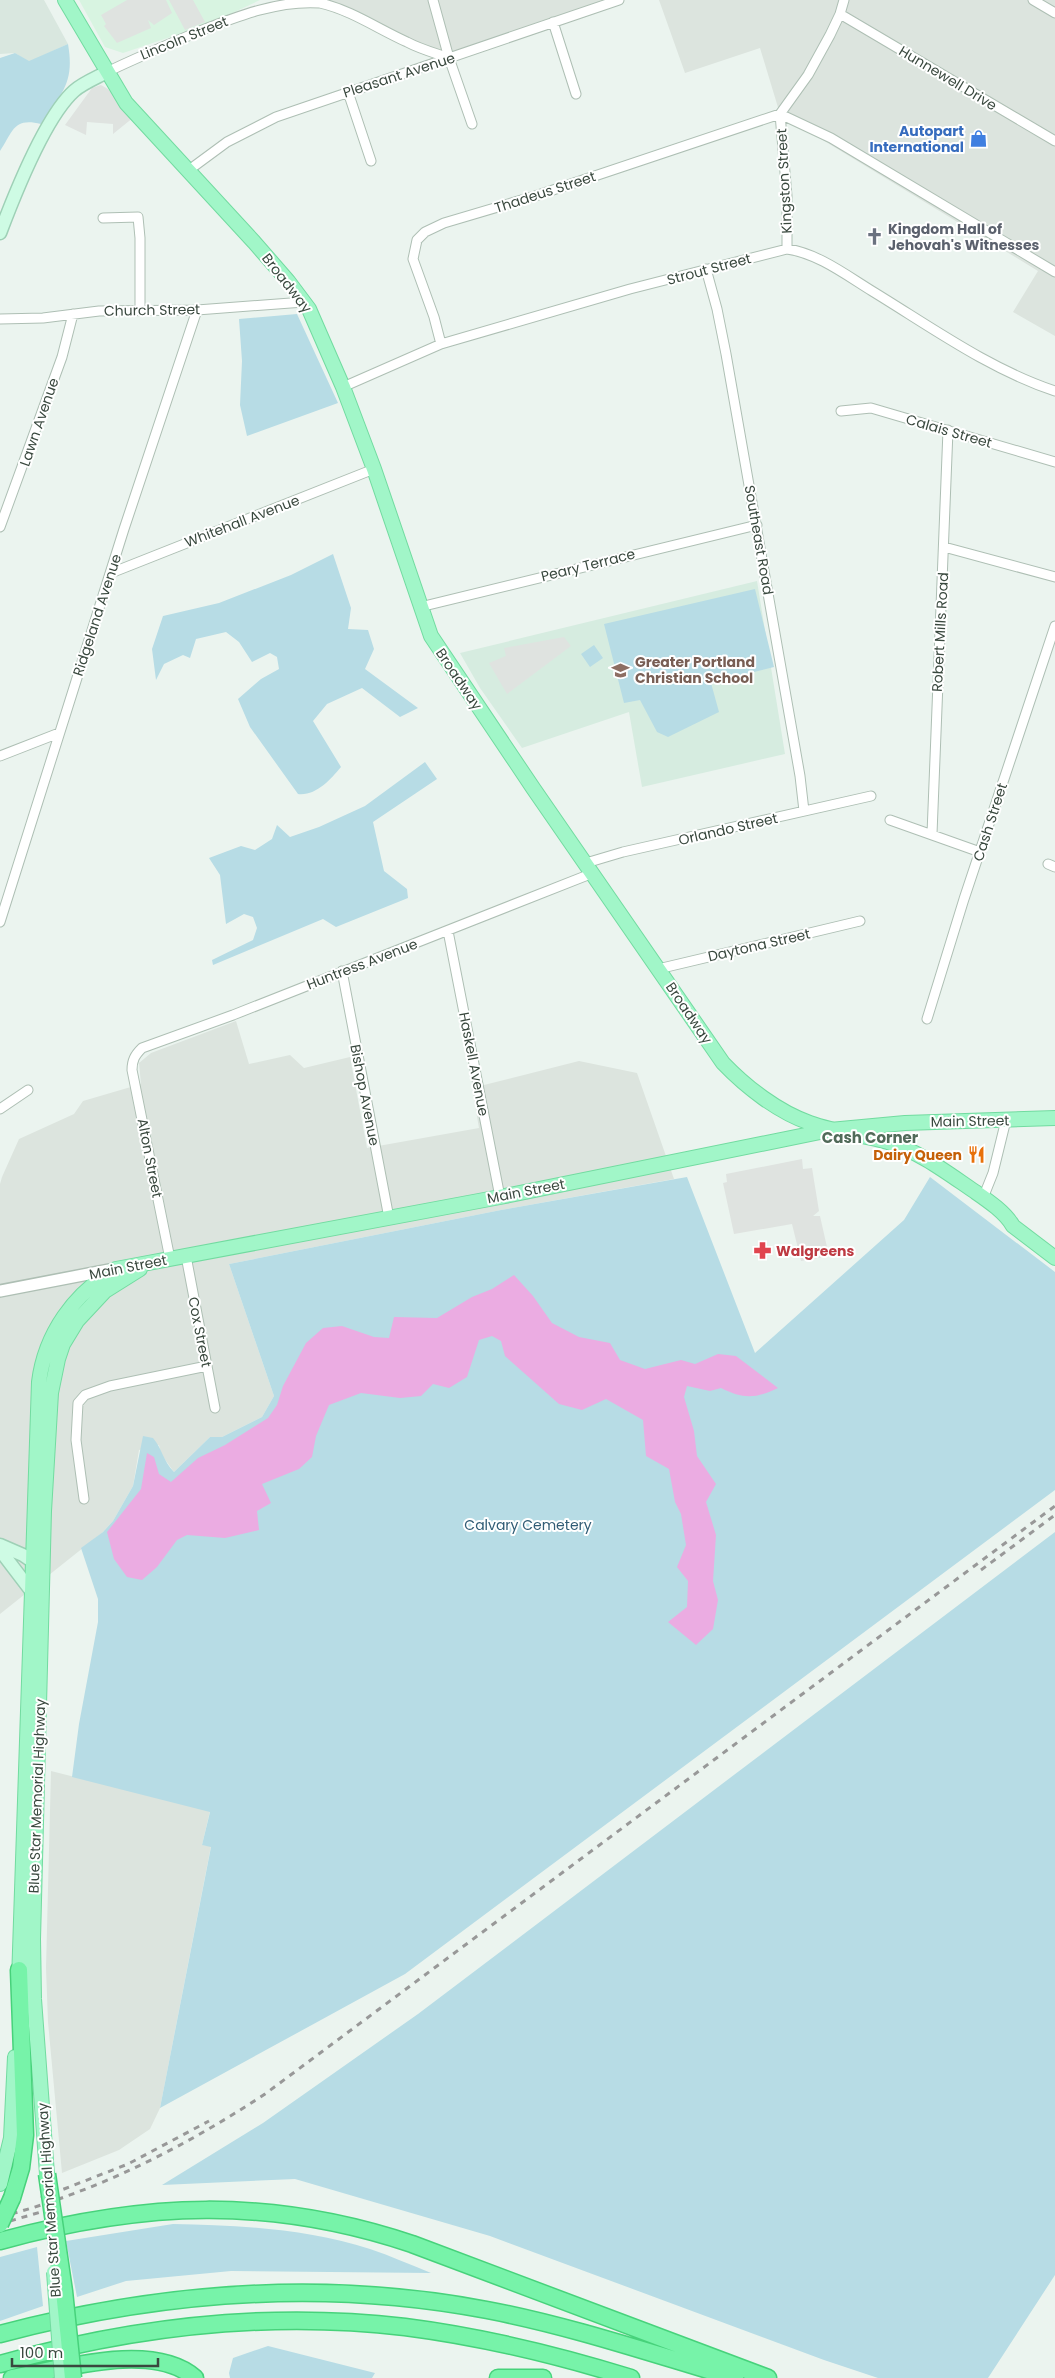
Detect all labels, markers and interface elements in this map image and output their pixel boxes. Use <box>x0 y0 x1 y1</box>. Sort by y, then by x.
street label: Lincoln Street <box>137 11 231 65</box>
street label: Hunnewell Drive <box>895 41 1001 115</box>
street label: Pleasant Avenue <box>340 47 458 103</box>
place label: Autopart International <box>869 121 964 157</box>
street label: Kingston Street <box>771 128 797 234</box>
shop icon: Autopart International <box>968 129 988 149</box>
street label: Thadeus Street <box>492 166 598 218</box>
place label: Kingdom Hall of Jehovah's Witnesses <box>888 219 1039 255</box>
church icon: Kingdom Hall of Jehovah's Witnesses <box>864 227 884 247</box>
street label: Strout Street <box>665 248 753 290</box>
street label: Broadway <box>257 249 317 317</box>
street label: Church Street <box>104 299 200 321</box>
street label: Lawn Avenue <box>15 375 64 469</box>
street label: Calais Street <box>904 409 994 453</box>
street label: Southeast Road <box>740 484 778 596</box>
street label: Whitehall Avenue <box>182 490 303 552</box>
street label: Peary Terrace <box>539 544 638 586</box>
street label: Ridgeland Avenue <box>68 551 126 679</box>
street label: Robert Mills Road <box>927 572 953 692</box>
street label: Broadway <box>431 644 487 714</box>
place label: Greater Portland Christian School <box>635 652 755 688</box>
school or university icon: Greater Portland Christian School <box>611 660 631 680</box>
street label: Cash Street <box>968 780 1012 864</box>
street label: Orlando Street <box>676 808 780 850</box>
street label: Daytona Street <box>706 924 812 966</box>
street label: Huntress Avenue <box>304 933 421 994</box>
street label: Broadway <box>661 978 717 1048</box>
street label: Haskell Avenue <box>454 1010 494 1118</box>
street label: Bishop Avenue <box>345 1043 385 1148</box>
street label: Main Street <box>931 1110 1009 1132</box>
street label: Alton Street <box>132 1117 168 1199</box>
district label: Cash Corner <box>822 1127 919 1148</box>
place label: Dairy Queen <box>873 1145 962 1165</box>
restaurant icon: Dairy Queen <box>966 1145 986 1165</box>
street label: Main Street <box>485 1174 567 1208</box>
pharmacy icon: Walgreens <box>752 1241 772 1261</box>
place label: Walgreens <box>776 1241 855 1261</box>
street label: Main Street <box>87 1250 169 1284</box>
street label: Cox Street <box>183 1295 217 1369</box>
park label: Calvary Cemetery <box>464 1515 592 1535</box>
street label: Blue Star Memorial Highway <box>24 1698 50 1894</box>
street label: Blue Star Memorial Highway <box>32 2102 66 2298</box>
scale bar <box>12 2336 159 2368</box>
text: 100 m <box>20 2342 63 2363</box>

